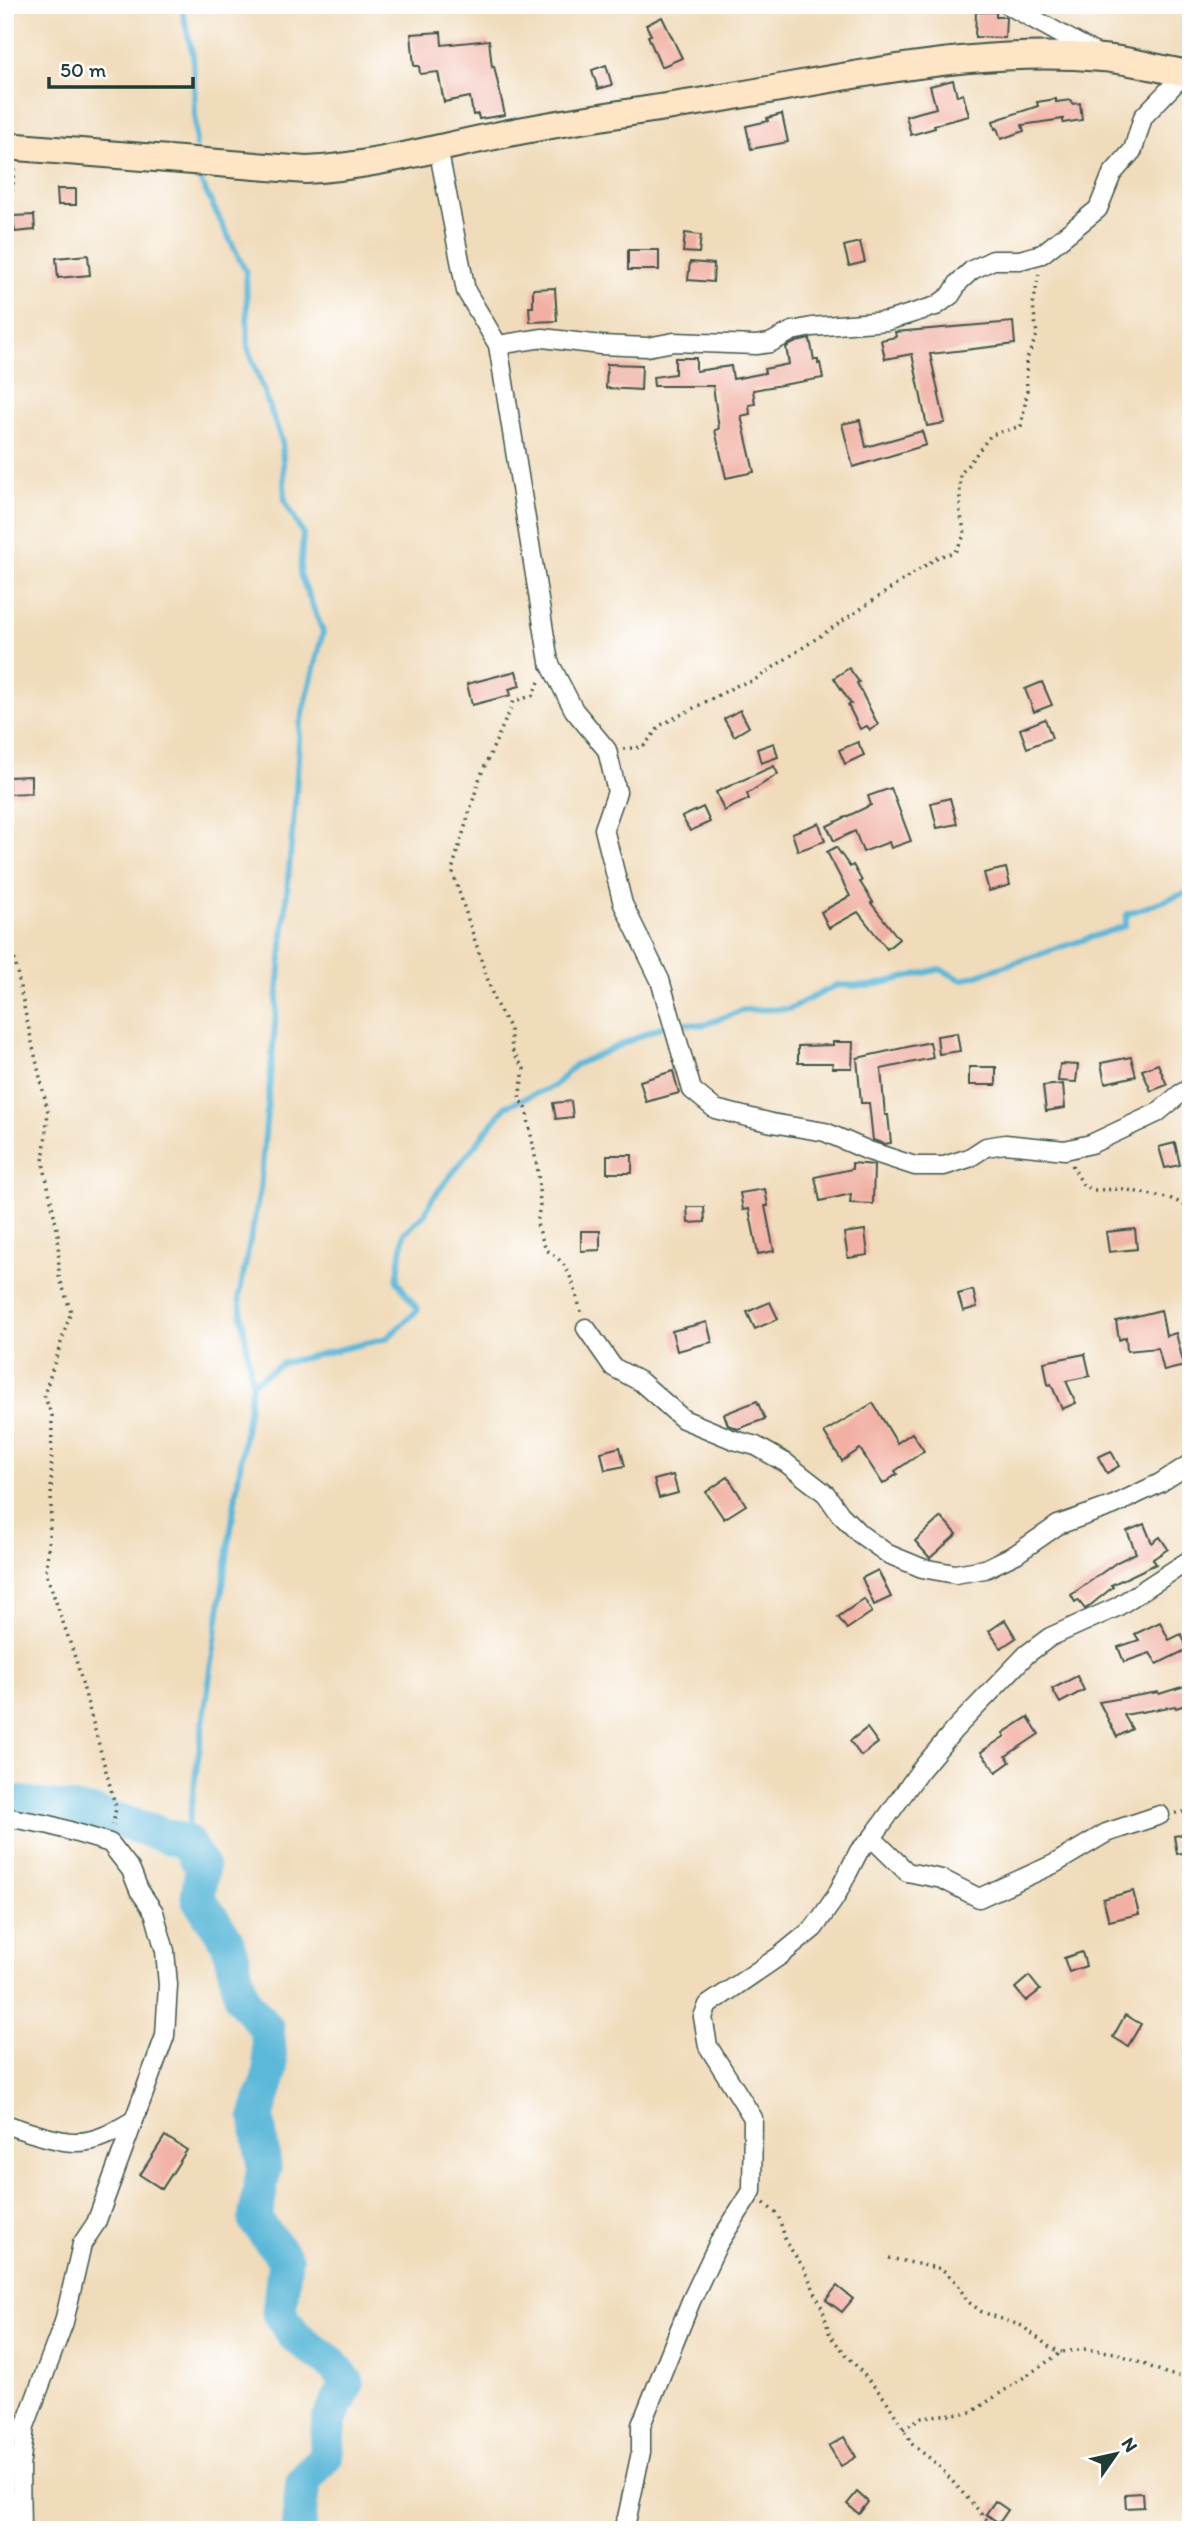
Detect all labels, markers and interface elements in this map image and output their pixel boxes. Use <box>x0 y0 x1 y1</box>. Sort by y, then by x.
scale bar <box>49 46 192 90</box>
text: 50 m <box>60 57 107 82</box>
north arrow <box>1080 2420 1150 2490</box>
text: N <box>1117 2433 1143 2457</box>

